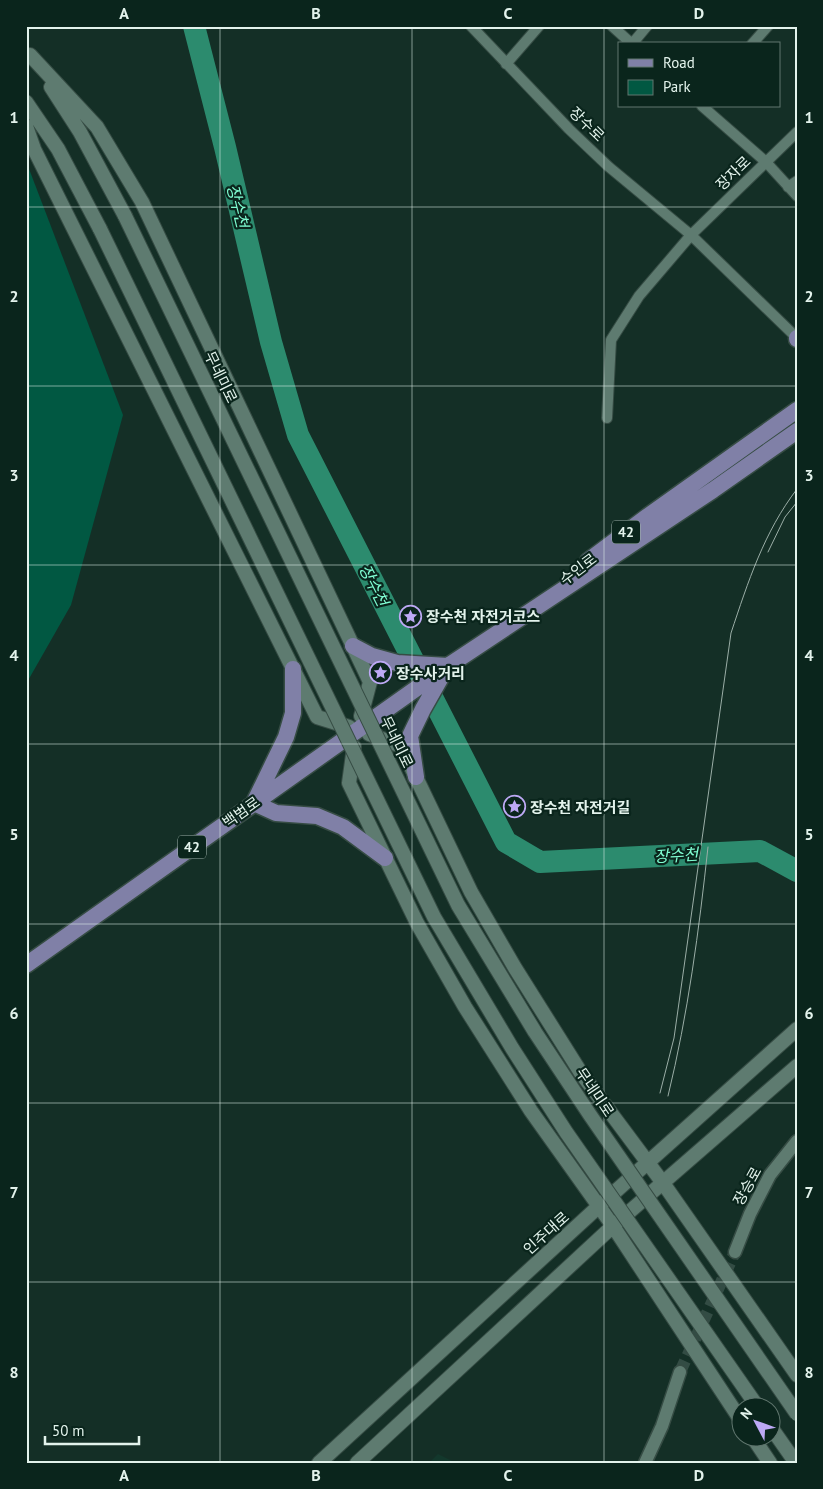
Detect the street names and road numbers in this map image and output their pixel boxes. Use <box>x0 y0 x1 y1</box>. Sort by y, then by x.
street label: 장수로 <box>566 103 608 145</box>
street label: 장자로 <box>712 152 754 194</box>
street label: 무네미로 <box>200 348 242 406</box>
road number: 42 <box>612 520 640 544</box>
street label: 수인로 <box>556 549 600 589</box>
street label: 무네미로 <box>376 713 418 771</box>
street label: 백범로 <box>219 792 263 832</box>
road number: 42 <box>178 836 206 859</box>
street label: 무네미로 <box>572 1064 618 1120</box>
street label: 장승로 <box>729 1163 765 1209</box>
street label: 인주대로 <box>519 1207 573 1259</box>

